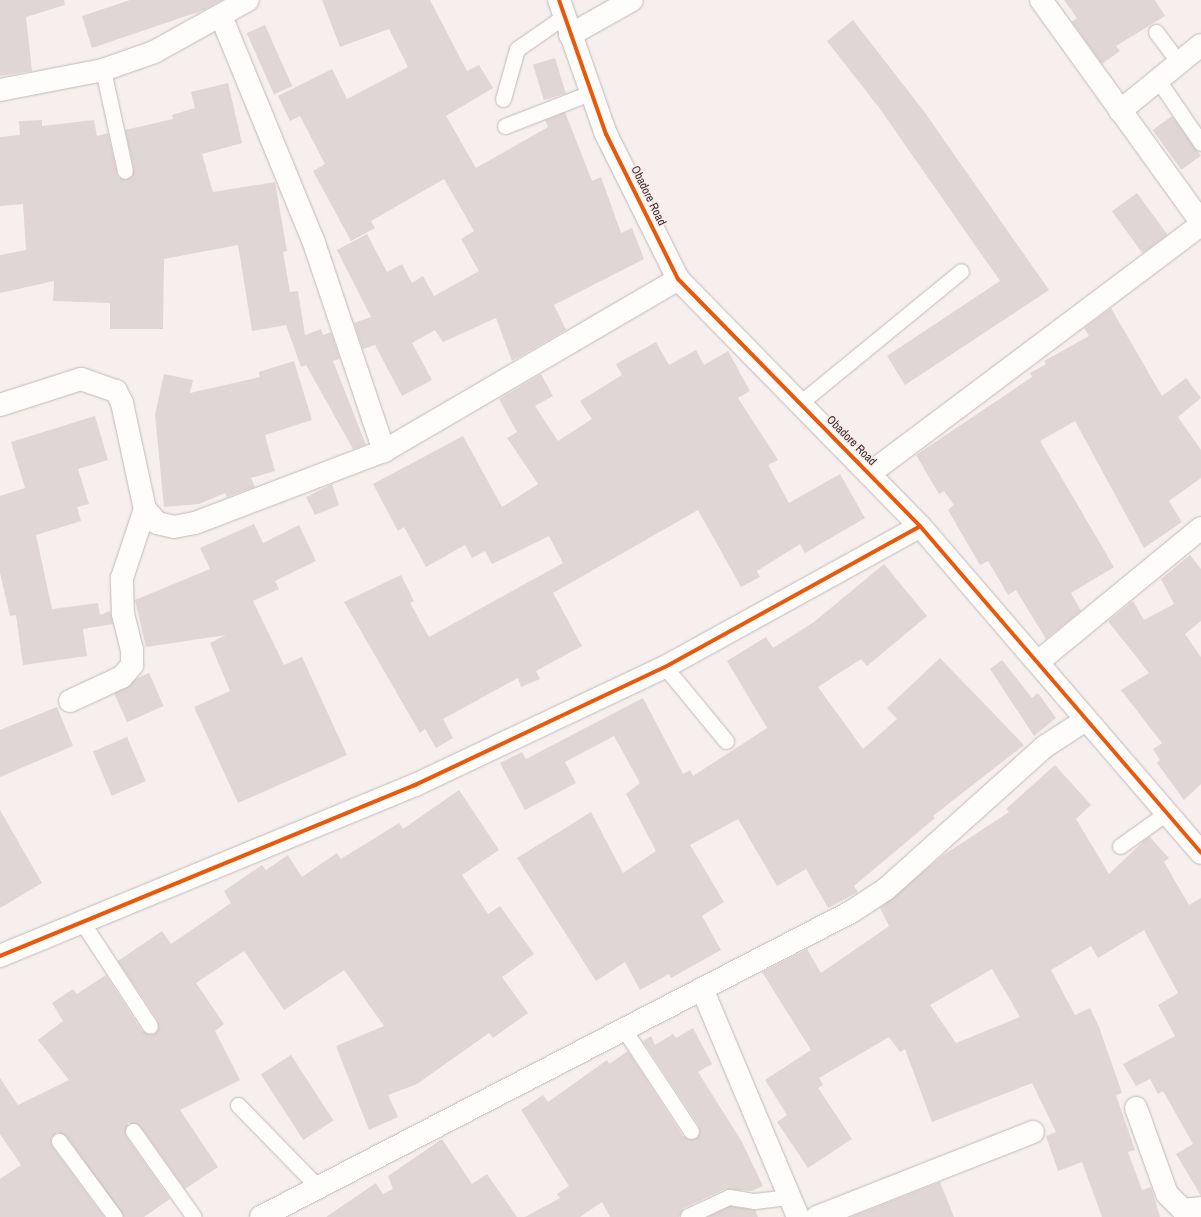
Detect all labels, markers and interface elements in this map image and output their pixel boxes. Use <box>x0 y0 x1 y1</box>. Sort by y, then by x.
street label: Obadore Road <box>627 164 669 228</box>
street label: Obadore Road <box>823 413 879 469</box>

